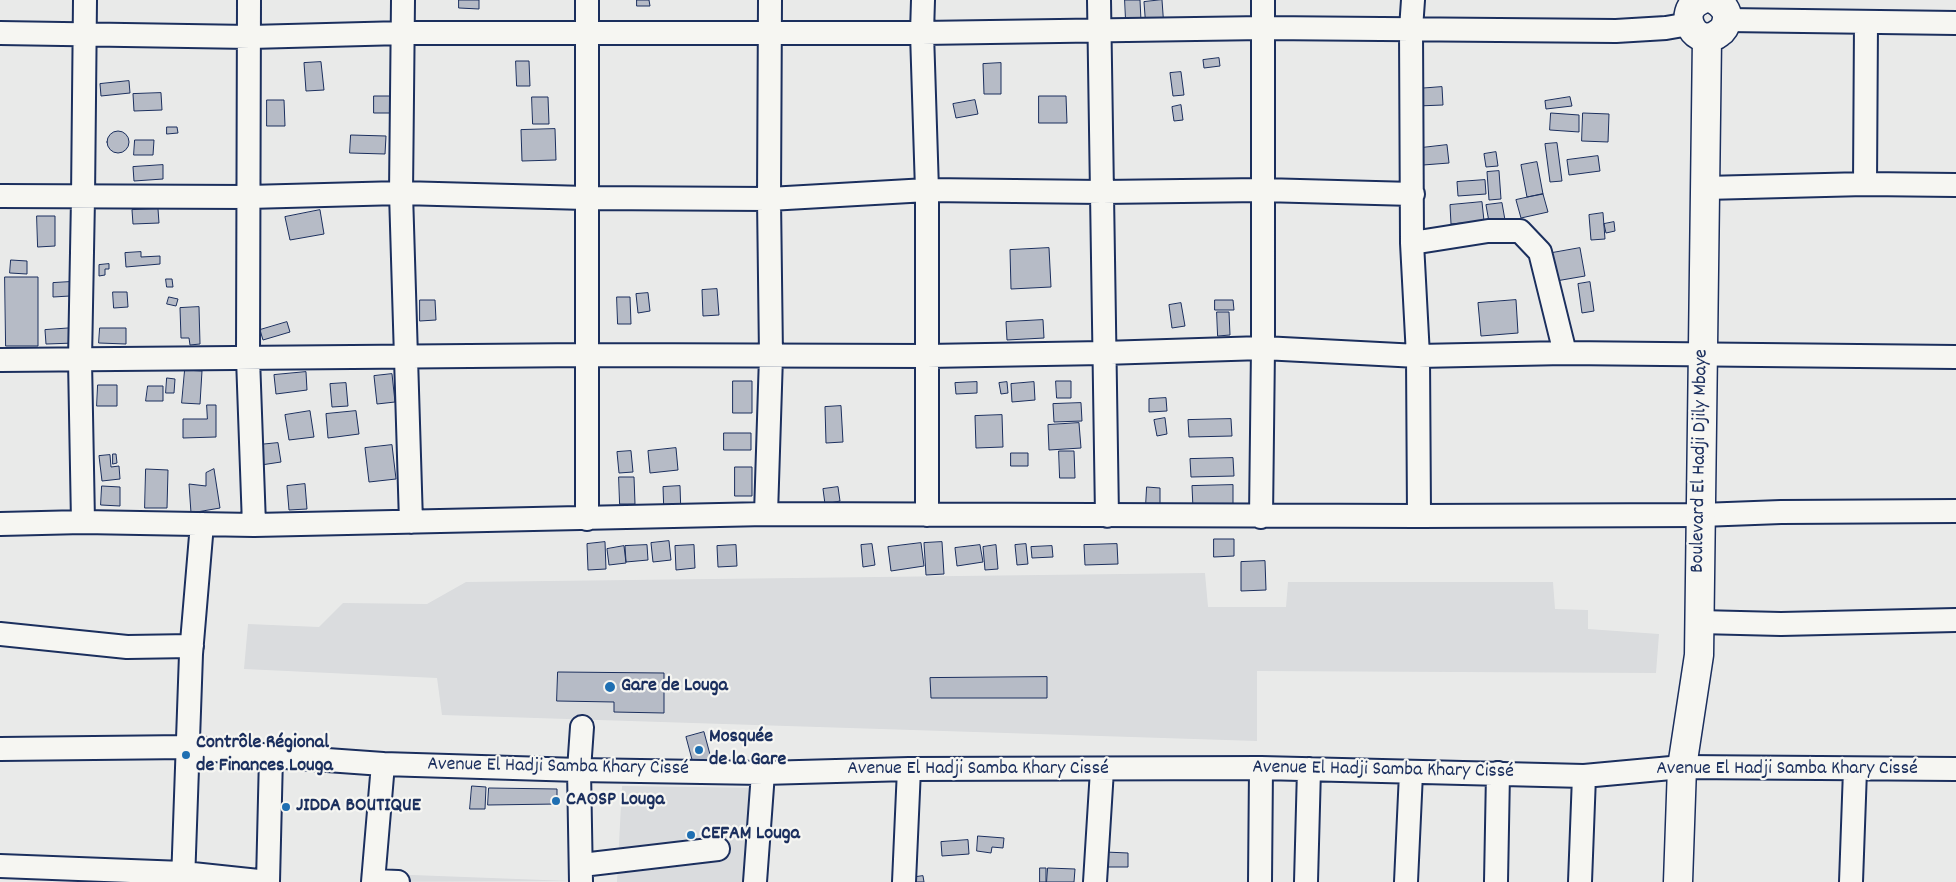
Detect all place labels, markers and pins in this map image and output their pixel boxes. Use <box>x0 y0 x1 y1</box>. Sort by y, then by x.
place label: Gare de Louga <box>621 675 728 699</box>
marker: Gare de Louga <box>603 680 617 694</box>
place label: Mosquée de la Gare <box>709 726 786 773</box>
place label: Contrôle Régional de Finances Louga <box>196 732 333 779</box>
marker: Mosquée de la Gare <box>693 744 705 756</box>
marker: Contrôle Régional de Finances Louga <box>180 749 192 761</box>
place label: CAOSP Louga <box>566 789 665 813</box>
place label: JIDDA BOUTIQUE <box>296 795 421 819</box>
marker: CAOSP Louga <box>550 795 562 807</box>
marker: JIDDA BOUTIQUE <box>280 801 292 813</box>
place label: CEFAM Louga <box>701 823 800 847</box>
marker: CEFAM Louga <box>685 829 697 841</box>

